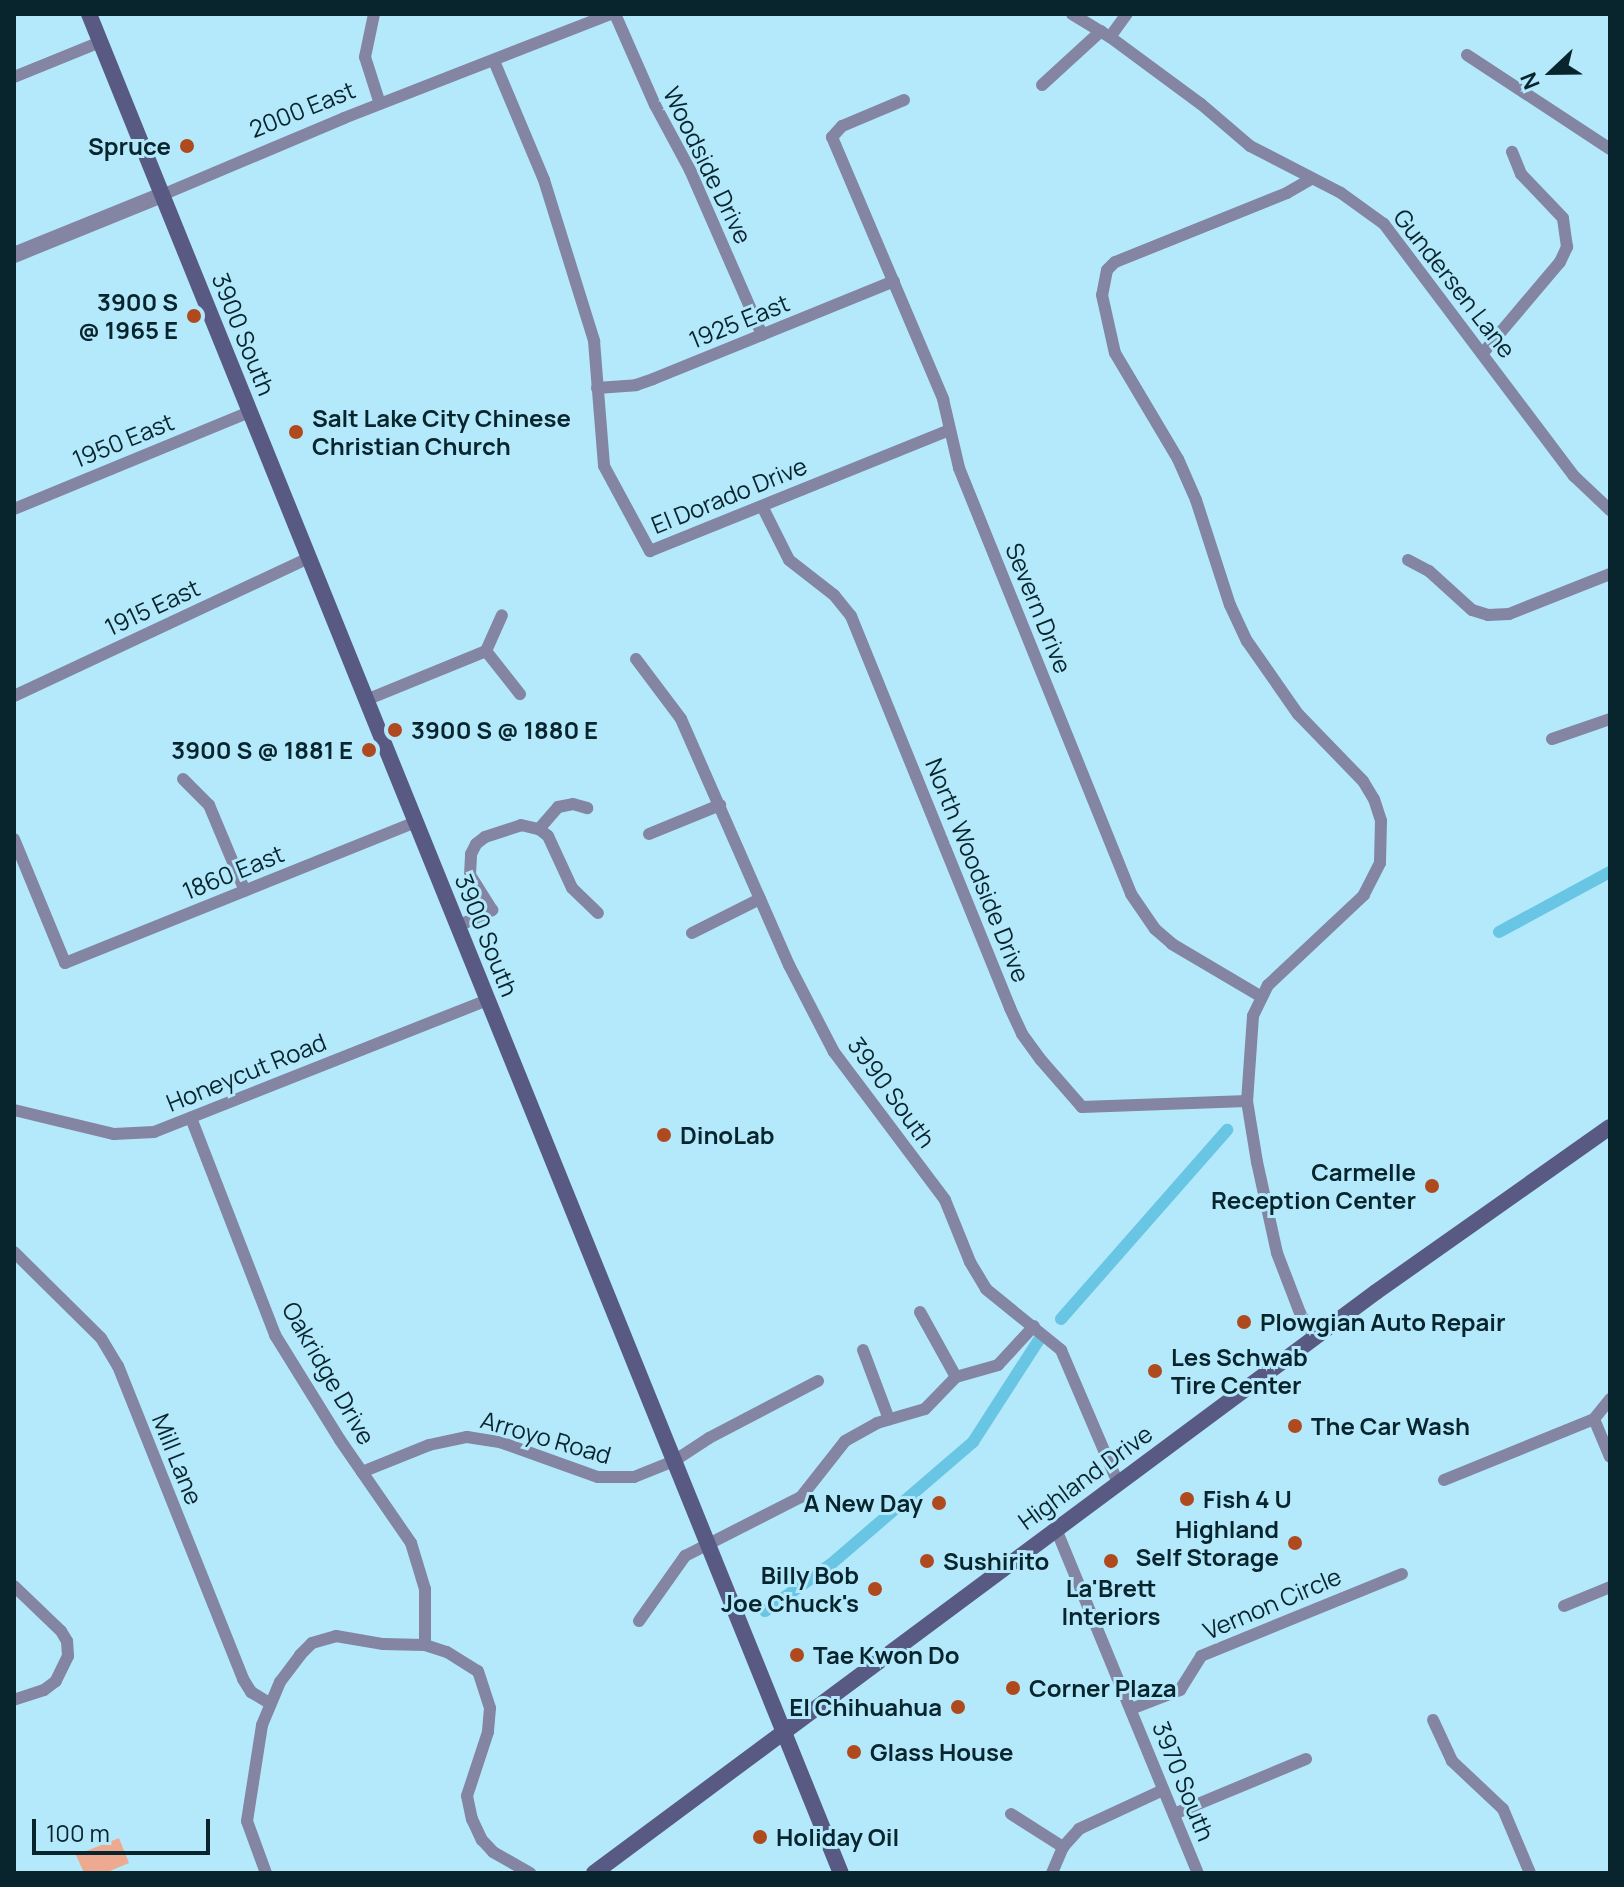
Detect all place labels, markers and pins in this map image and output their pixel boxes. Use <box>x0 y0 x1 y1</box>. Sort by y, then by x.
place label: Spruce <box>88 132 171 160</box>
marker: Spruce <box>178 137 196 155</box>
place label: 3900 S @ 1965 E <box>78 288 178 344</box>
marker: 3900 S @ 1965 E <box>185 307 203 325</box>
place label: Salt Lake City Chinese Christian Church <box>312 404 571 460</box>
marker: Salt Lake City Chinese Christian Church <box>287 423 305 441</box>
place label: 3900 S @ 1880 E <box>411 716 598 744</box>
marker: 3900 S @ 1880 E <box>386 721 404 739</box>
place label: 3900 S @ 1881 E <box>171 736 353 764</box>
marker: 3900 S @ 1881 E <box>360 741 378 759</box>
place label: DinoLab <box>680 1121 775 1149</box>
marker: DinoLab <box>655 1126 673 1144</box>
place label: Carmelle Reception Center <box>1211 1158 1416 1214</box>
marker: Carmelle Reception Center <box>1423 1177 1441 1195</box>
place label: Plowgian Auto Repair <box>1260 1308 1506 1336</box>
marker: Plowgian Auto Repair <box>1235 1313 1253 1331</box>
place label: Les Schwab Tire Center <box>1171 1343 1308 1399</box>
marker: Les Schwab Tire Center <box>1146 1362 1164 1380</box>
place label: The Car Wash <box>1311 1412 1470 1440</box>
marker: The Car Wash <box>1286 1417 1304 1435</box>
place label: Fish 4 U <box>1203 1485 1292 1513</box>
place label: A New Day <box>804 1489 923 1517</box>
marker: Fish 4 U <box>1178 1490 1196 1508</box>
marker: A New Day <box>930 1494 948 1512</box>
place label: Highland Self Storage <box>1135 1515 1279 1571</box>
marker: Highland Self Storage <box>1286 1534 1304 1552</box>
place label: Sushirito <box>943 1547 1049 1575</box>
marker: Sushirito <box>918 1552 936 1570</box>
marker: La'Brett Interiors <box>1102 1552 1120 1570</box>
place label: Billy Bob Joe Chuck's <box>721 1561 859 1617</box>
place label: La'Brett Interiors <box>1061 1574 1161 1630</box>
marker: Billy Bob Joe Chuck's <box>866 1580 884 1598</box>
place label: Tae Kwon Do <box>813 1641 960 1669</box>
marker: Tae Kwon Do <box>788 1646 806 1664</box>
place label: Corner Plaza <box>1029 1674 1177 1702</box>
marker: Corner Plaza <box>1004 1679 1022 1697</box>
place label: El Chihuahua <box>789 1693 942 1721</box>
marker: El Chihuahua <box>949 1698 967 1716</box>
place label: Glass House <box>870 1738 1014 1766</box>
marker: Glass House <box>845 1743 863 1761</box>
place label: Holiday Oil <box>776 1823 899 1851</box>
marker: Holiday Oil <box>751 1828 769 1846</box>

